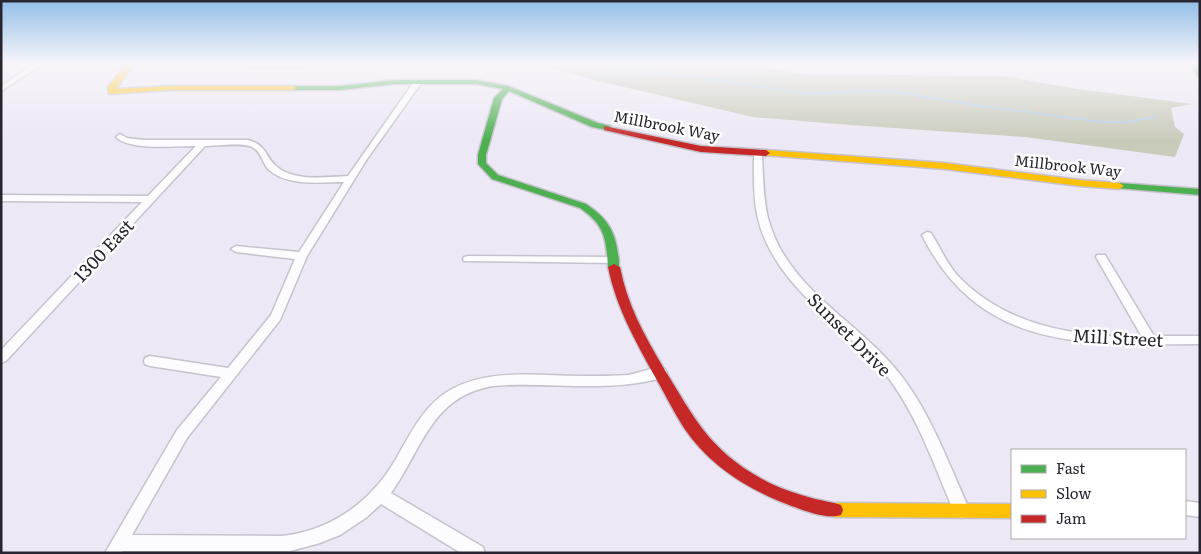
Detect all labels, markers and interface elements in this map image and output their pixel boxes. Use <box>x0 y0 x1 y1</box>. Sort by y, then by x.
street label: Millbrook Way <box>612 103 722 147</box>
street label: Millbrook Way <box>1013 148 1123 182</box>
street label: 1300 East <box>67 212 140 288</box>
street label: Sunset Drive <box>802 286 898 382</box>
street label: Mill Street <box>1072 321 1165 353</box>
legend <box>1011 449 1186 539</box>
text: Fast <box>1056 456 1085 479</box>
text: Slow <box>1056 481 1091 504</box>
text: Jam <box>1056 506 1087 529</box>

